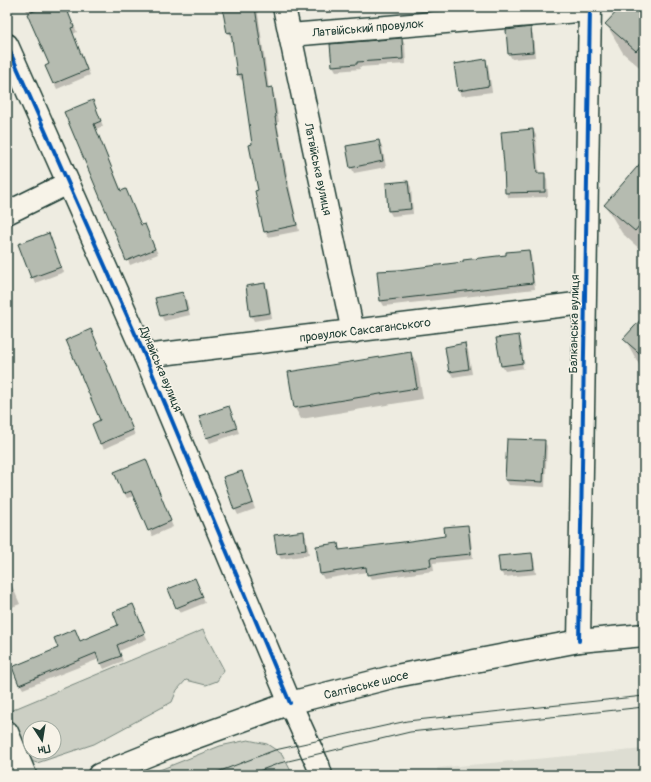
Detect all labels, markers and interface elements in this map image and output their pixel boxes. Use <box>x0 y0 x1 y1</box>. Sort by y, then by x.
street label: Латвійський провулок <box>310 16 425 41</box>
street label: Латвійська вулиця <box>300 120 335 217</box>
street label: Балканська вулиця <box>566 274 583 373</box>
street label: провулок Саксаганського <box>299 315 432 346</box>
street label: Дунайська вулиця <box>135 323 185 415</box>
street label: Салтівське шосе <box>322 668 410 703</box>
north arrow <box>22 720 62 760</box>
text: Пн <box>36 742 51 757</box>

